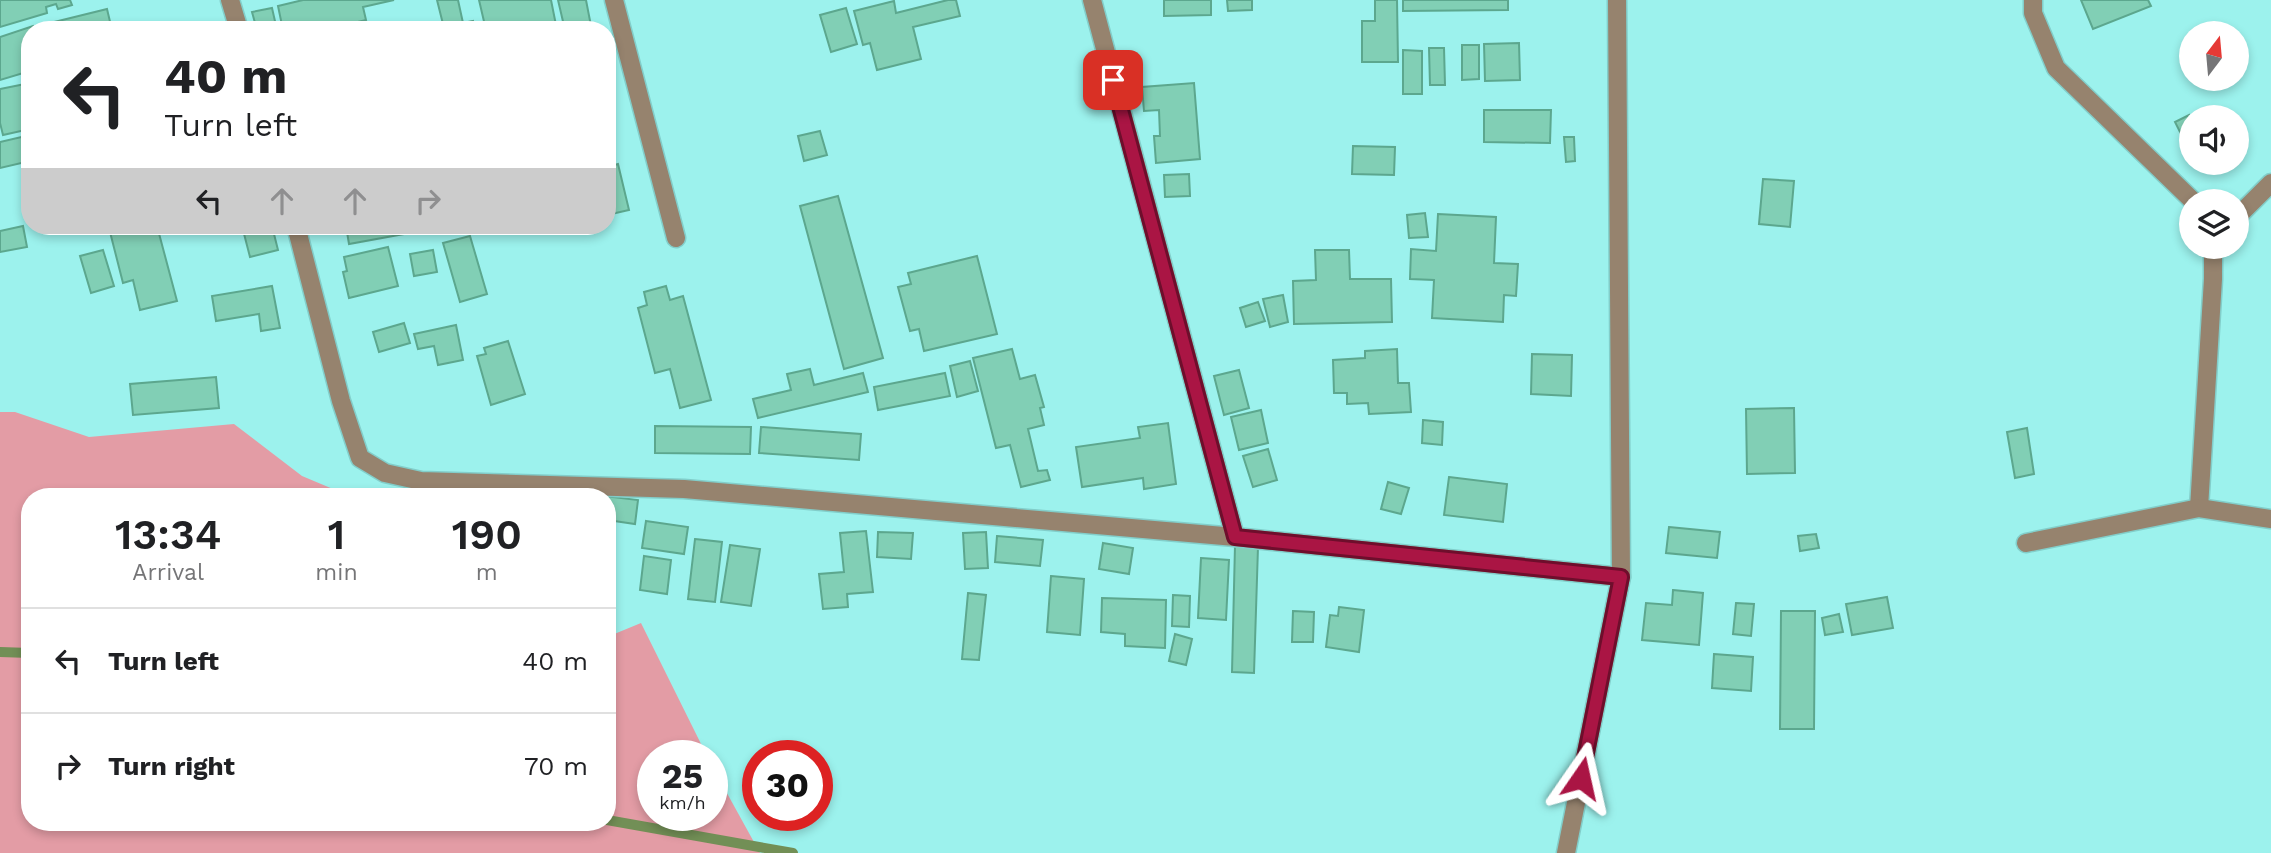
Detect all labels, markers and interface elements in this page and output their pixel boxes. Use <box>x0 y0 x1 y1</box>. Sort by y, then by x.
north arrow <box>2179 21 2249 91</box>
map controls <box>2179 21 2249 259</box>
text: 40 m <box>164 47 287 105</box>
icon: left <box>49 49 140 140</box>
pin <box>1083 50 1143 110</box>
icon: arrive <box>1094 61 1132 99</box>
button: sound <box>2179 105 2249 175</box>
text: Turn left <box>164 106 297 144</box>
icon: left <box>190 182 228 220</box>
icon: ahead <box>263 182 301 220</box>
icon: ahead <box>336 182 374 220</box>
icon: right <box>409 182 447 220</box>
button: layers <box>2179 189 2249 259</box>
text: 13:34 <box>115 510 221 559</box>
text: 1 <box>328 510 345 559</box>
text: 190 <box>452 510 522 559</box>
text: Arrival <box>132 559 204 586</box>
text: min <box>315 559 358 586</box>
text: m <box>476 559 498 586</box>
icon: left <box>49 642 87 680</box>
text: Turn left <box>108 646 219 676</box>
text: 40 m <box>522 646 588 676</box>
speed limit sign: 30 <box>742 740 833 831</box>
position arrow <box>1544 741 1618 815</box>
icon: right <box>49 747 87 785</box>
text: Turn right <box>108 751 235 781</box>
text: 70 m <box>524 751 588 781</box>
text: 25 <box>662 755 703 797</box>
text: km/h <box>659 792 706 813</box>

